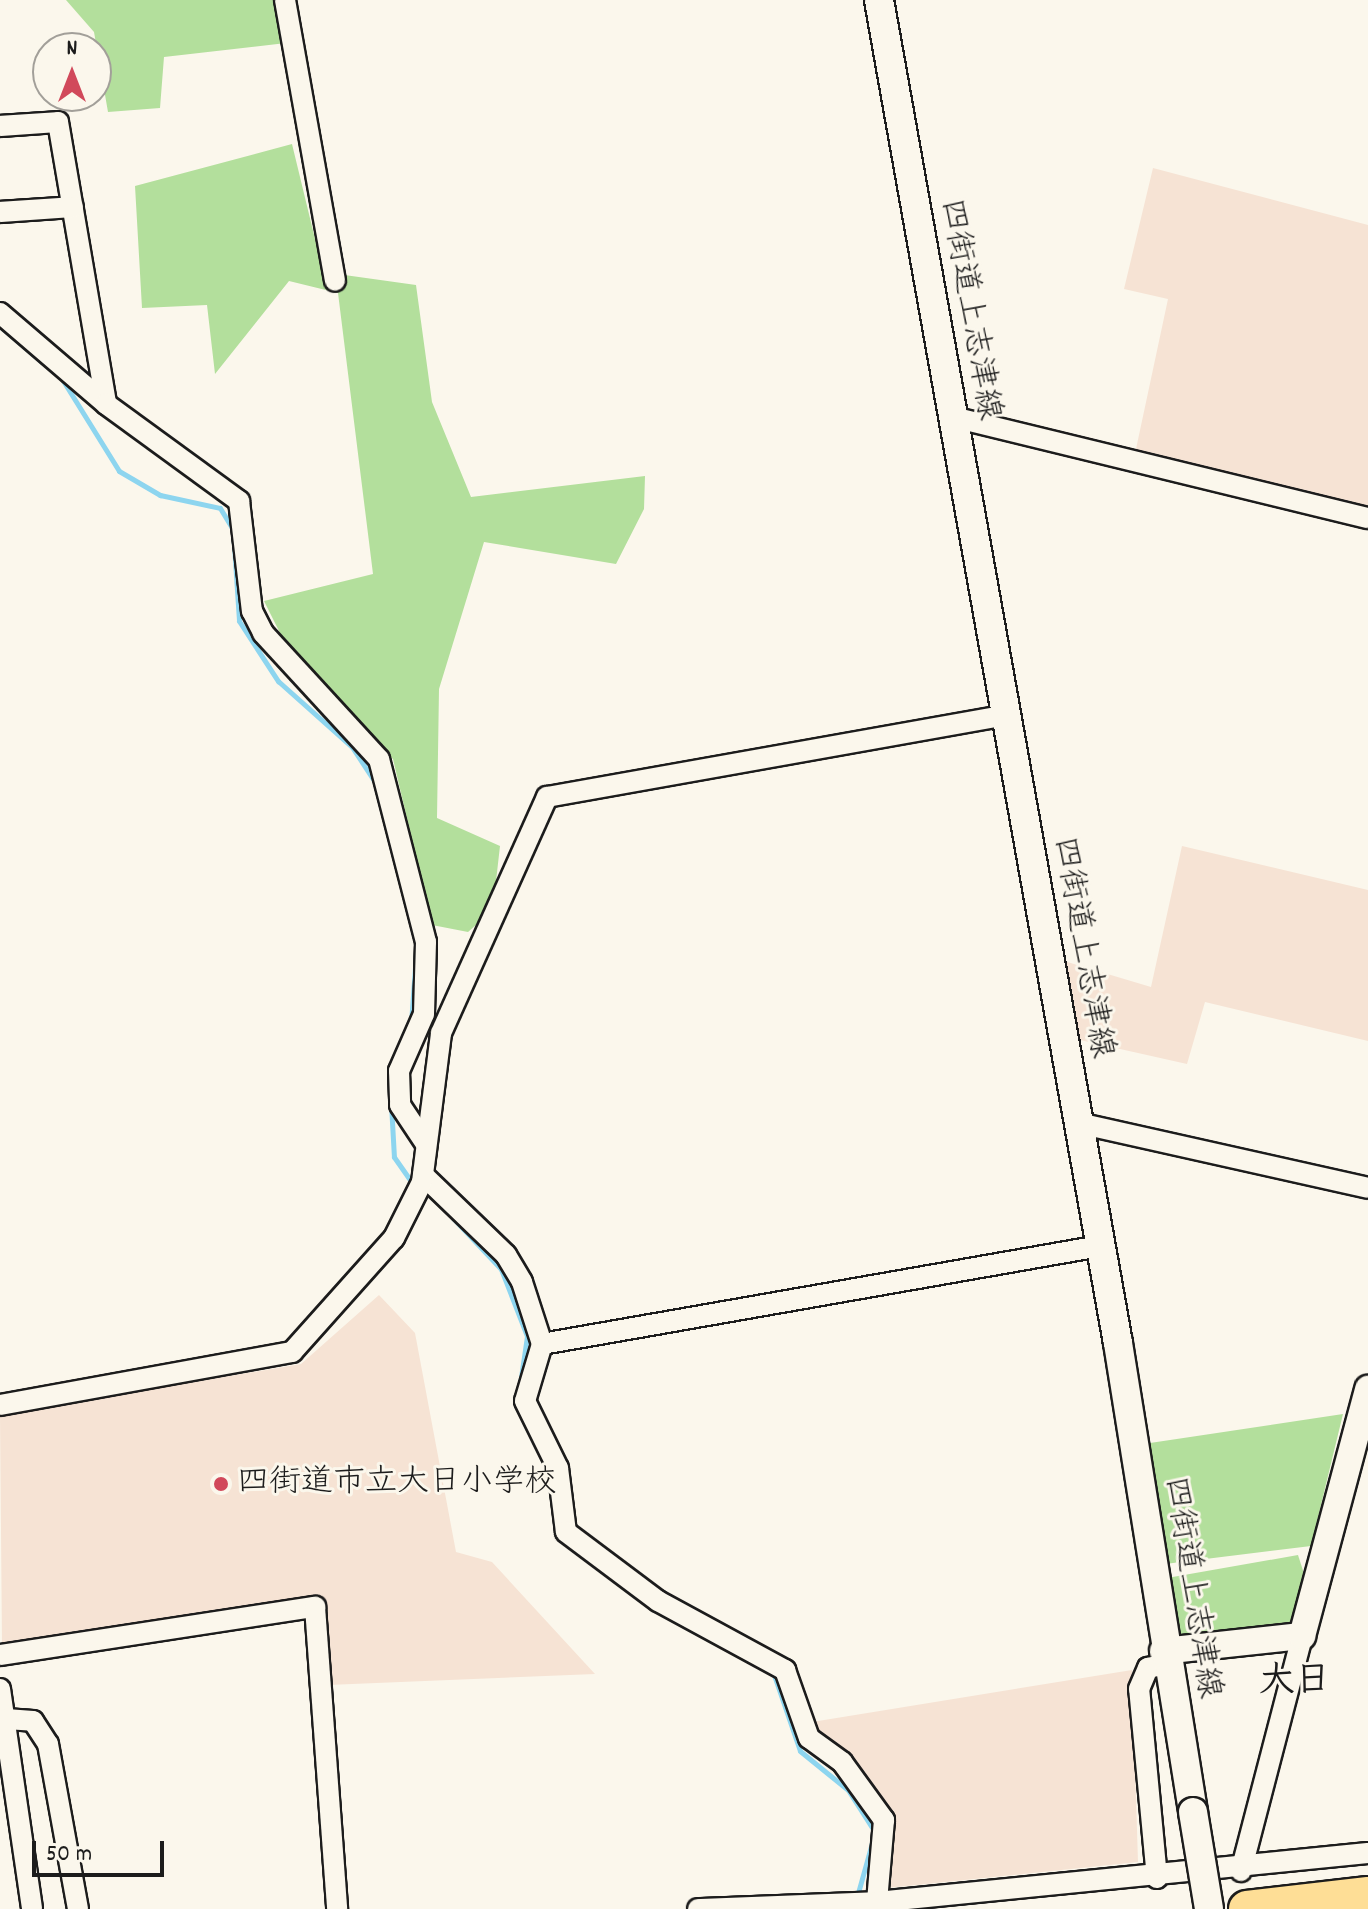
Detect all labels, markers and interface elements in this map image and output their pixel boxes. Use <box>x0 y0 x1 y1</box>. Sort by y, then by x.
north arrow <box>32 32 112 112</box>
text: N <box>67 34 77 65</box>
street label: 四街道上志津線 <box>930 196 1006 424</box>
street label: 四街道上志津線 <box>1043 834 1119 1062</box>
place label: 四街道市立大日小学校 <box>237 1465 557 1503</box>
street label: 四街道上志津線 <box>1154 1474 1226 1702</box>
marker: 四街道市立大日小学校 <box>212 1475 230 1493</box>
district label: 大日 <box>1259 1662 1331 1706</box>
scale bar <box>36 1825 168 1875</box>
text: 50 m <box>46 1838 92 1872</box>

